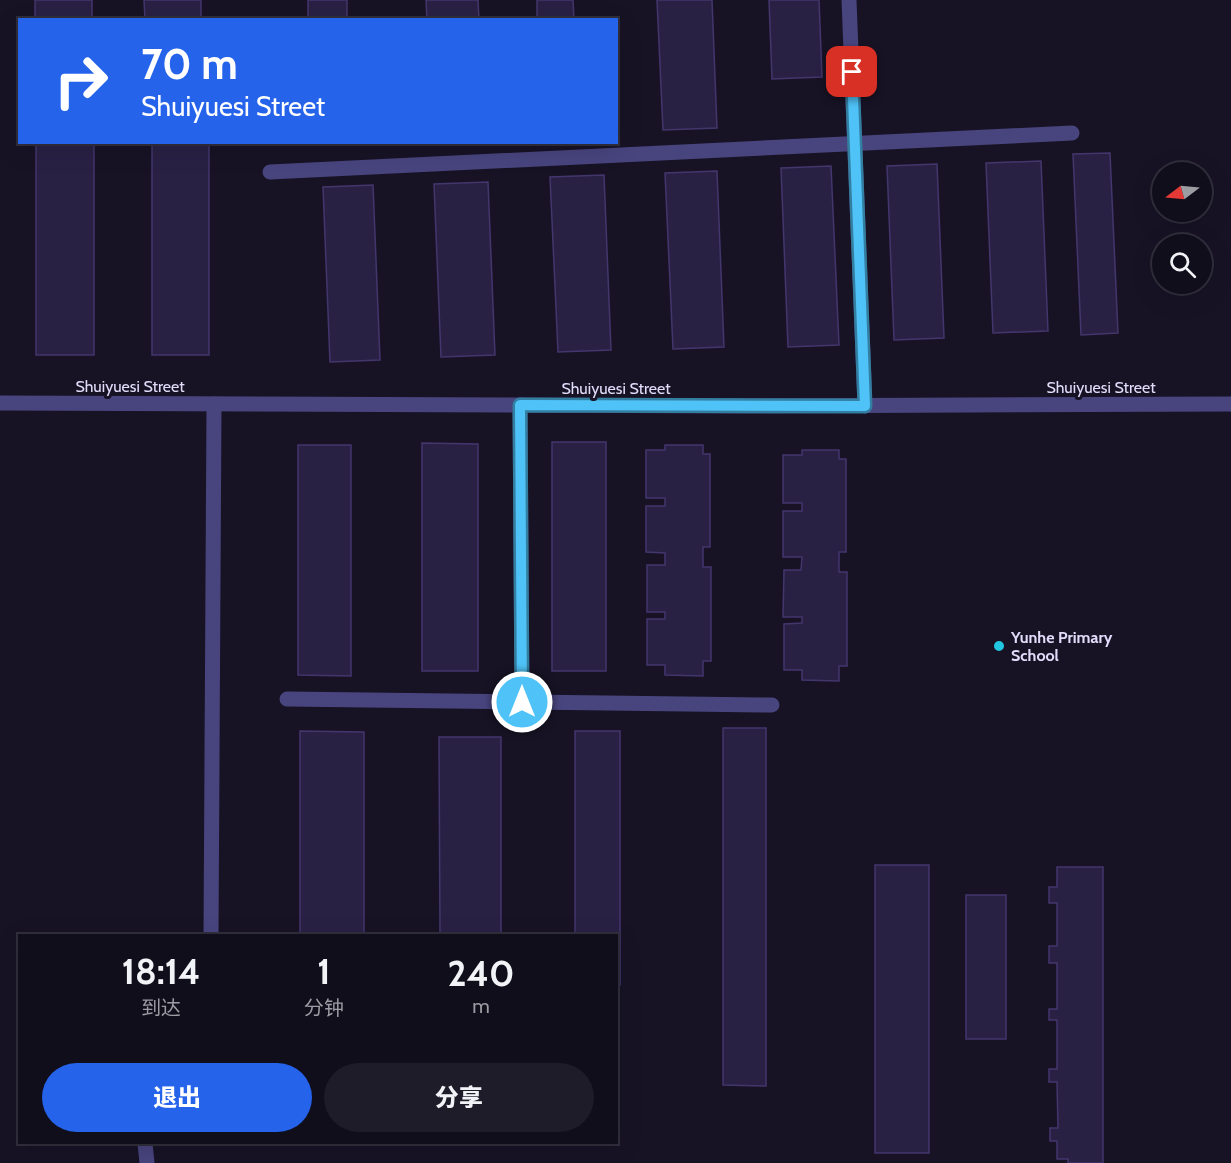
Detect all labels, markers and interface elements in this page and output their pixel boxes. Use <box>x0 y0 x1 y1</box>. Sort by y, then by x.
text: 70 m <box>141 38 238 90</box>
icon: right <box>42 42 120 120</box>
pin <box>826 46 877 97</box>
icon: arrive <box>835 55 868 88</box>
text: Shuiyuesi Street <box>141 90 325 123</box>
north arrow <box>1152 162 1212 222</box>
map controls <box>1152 162 1212 294</box>
button: search <box>1152 234 1212 294</box>
street label: Shuiyuesi Street <box>75 377 185 396</box>
street label: Shuiyuesi Street <box>1046 378 1156 397</box>
street label: Shuiyuesi Street <box>561 379 671 398</box>
place label: Yunhe Primary School <box>1010 628 1113 665</box>
marker: Yunhe Primary School <box>992 639 1006 653</box>
position arrow <box>490 670 554 734</box>
text: 18:14 <box>122 949 200 993</box>
text: 1 <box>317 949 331 993</box>
text: 240 <box>448 951 514 995</box>
text: m <box>472 994 490 1018</box>
text: 到达 <box>141 996 181 1020</box>
text: 分钟 <box>304 996 344 1020</box>
button: 退出 <box>42 1063 312 1132</box>
button: 分享 <box>324 1063 594 1132</box>

